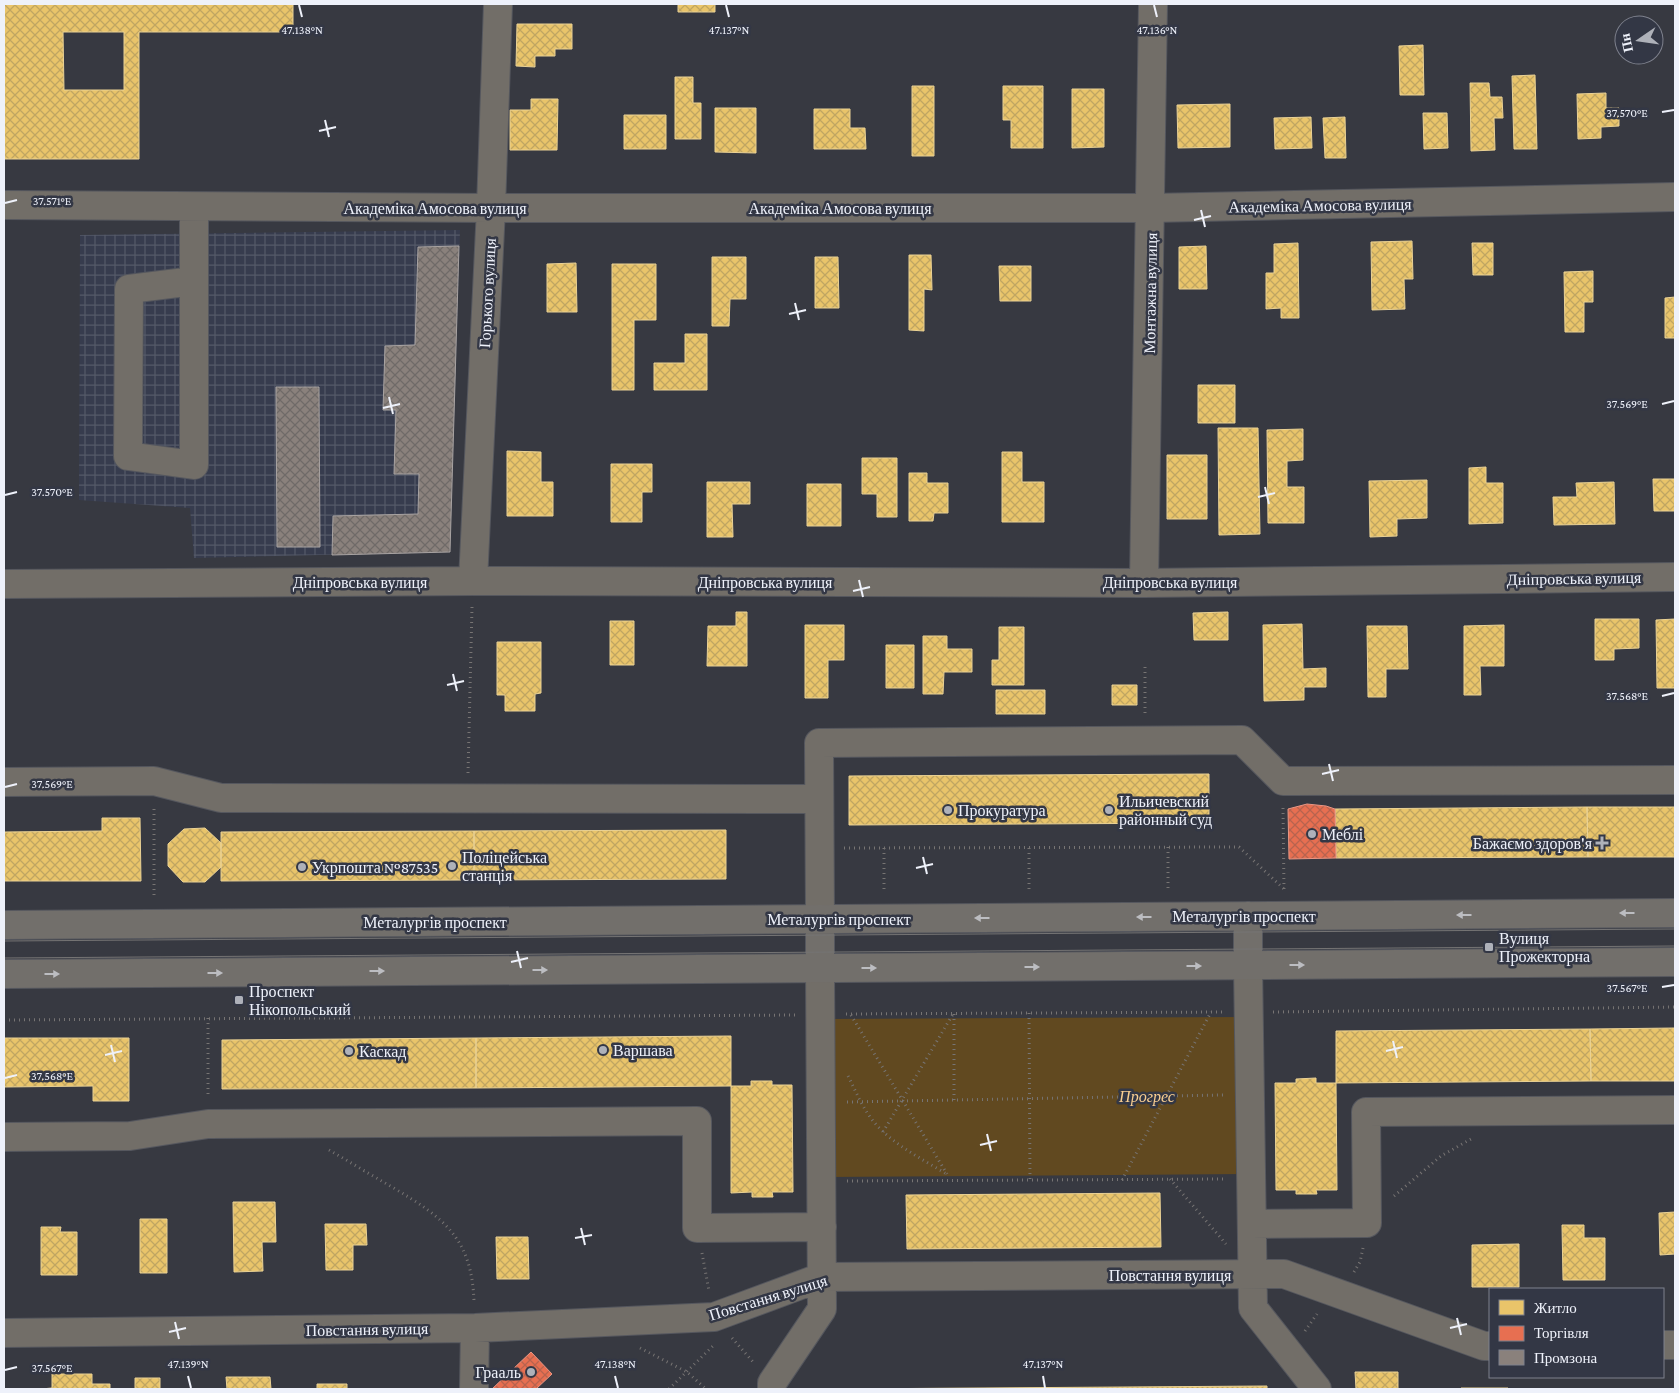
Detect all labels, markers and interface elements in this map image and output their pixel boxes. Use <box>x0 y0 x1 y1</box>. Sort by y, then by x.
north arrow <box>1614 15 1664 65</box>
text: 47.138°N <box>281 23 323 37</box>
text: 47.137°N <box>709 23 750 37</box>
text: 47.136°N <box>1136 23 1178 37</box>
text: Пн <box>1616 32 1636 54</box>
text: 37.570°E <box>1606 106 1648 120</box>
text: 37.571°E <box>33 194 72 208</box>
street label: Академіка Амосова вулиця <box>1228 195 1412 217</box>
street label: Академіка Амосова вулиця <box>343 200 527 218</box>
street label: Академіка Амосова вулиця <box>748 200 932 218</box>
street label: Монтажна вулиця <box>1141 232 1161 354</box>
street label: Горького вулиця <box>476 237 500 348</box>
text: 37.569°E <box>1606 397 1648 411</box>
text: 37.570°E <box>31 485 73 499</box>
street label: Дніпровська вулиця <box>1506 569 1642 589</box>
street label: Дніпровська вулиця <box>293 574 428 592</box>
street label: Дніпровська вулиця <box>698 574 833 592</box>
street label: Дніпровська вулиця <box>1103 574 1238 592</box>
text: 37.568°E <box>1606 689 1649 703</box>
text: 37.569°E <box>31 777 73 791</box>
place label: Ильичевский районный суд <box>1119 793 1212 829</box>
place label: Прокуратура <box>958 802 1046 820</box>
marker: Прокуратура <box>942 804 954 816</box>
marker: Ильичевский районный суд <box>1103 804 1115 816</box>
place label: Меблі <box>1322 826 1364 843</box>
marker: Меблі <box>1306 828 1318 840</box>
place label: Бажаємо здоров'я <box>1473 835 1593 853</box>
marker: Бажаємо здоров'я <box>1596 837 1608 849</box>
place label: Поліцейська станція <box>462 849 547 885</box>
place label: Укрпошта №87535 <box>312 859 438 877</box>
marker: Поліцейська станція <box>446 860 458 872</box>
marker: Укрпошта №87535 <box>296 861 308 873</box>
street label: Металургів проспект <box>1172 908 1316 926</box>
one-way arrow <box>1618 910 1634 918</box>
street label: Металургів проспект <box>767 911 911 929</box>
one-way arrow <box>1456 911 1472 919</box>
one-way arrow <box>1136 913 1152 921</box>
street label: Металургів проспект <box>363 914 507 932</box>
one-way arrow <box>973 914 989 922</box>
place label: Вулиця Прожекторна <box>1499 930 1590 966</box>
marker: Вулиця Прожекторна <box>1483 941 1495 953</box>
one-way arrow <box>1289 961 1305 969</box>
one-way arrow <box>1186 962 1202 970</box>
one-way arrow <box>1024 963 1040 971</box>
one-way arrow <box>861 964 877 972</box>
one-way arrow <box>532 966 548 974</box>
one-way arrow <box>370 967 386 975</box>
one-way arrow <box>207 969 223 977</box>
one-way arrow <box>45 970 61 978</box>
text: 37.567°E <box>1607 981 1648 995</box>
place label: Проспект Нікопольський <box>249 983 351 1018</box>
marker: Проспект Нікопольський <box>233 994 245 1006</box>
place label: Варшава <box>613 1042 673 1060</box>
place label: Каскад <box>359 1043 406 1061</box>
marker: Варшава <box>597 1044 609 1056</box>
marker: Каскад <box>343 1045 355 1057</box>
text: 37.568°E <box>31 1069 74 1083</box>
park label: Прогрес <box>1118 1088 1175 1106</box>
street label: Повстання вулиця <box>1109 1267 1232 1285</box>
street label: Повстання вулиця <box>707 1271 830 1324</box>
legend <box>1489 1288 1664 1378</box>
text: Житло <box>1534 1300 1577 1316</box>
street label: Повстання вулиця <box>306 1320 429 1340</box>
text: Торгівля <box>1534 1325 1589 1341</box>
text: Промзона <box>1534 1350 1597 1366</box>
text: 47.139°N <box>167 1357 209 1371</box>
text: 47.138°N <box>594 1357 636 1371</box>
text: 47.137°N <box>1023 1357 1064 1371</box>
text: 37.567°E <box>32 1361 73 1375</box>
place label: Грааль <box>475 1364 521 1382</box>
marker: Грааль <box>525 1366 537 1378</box>

